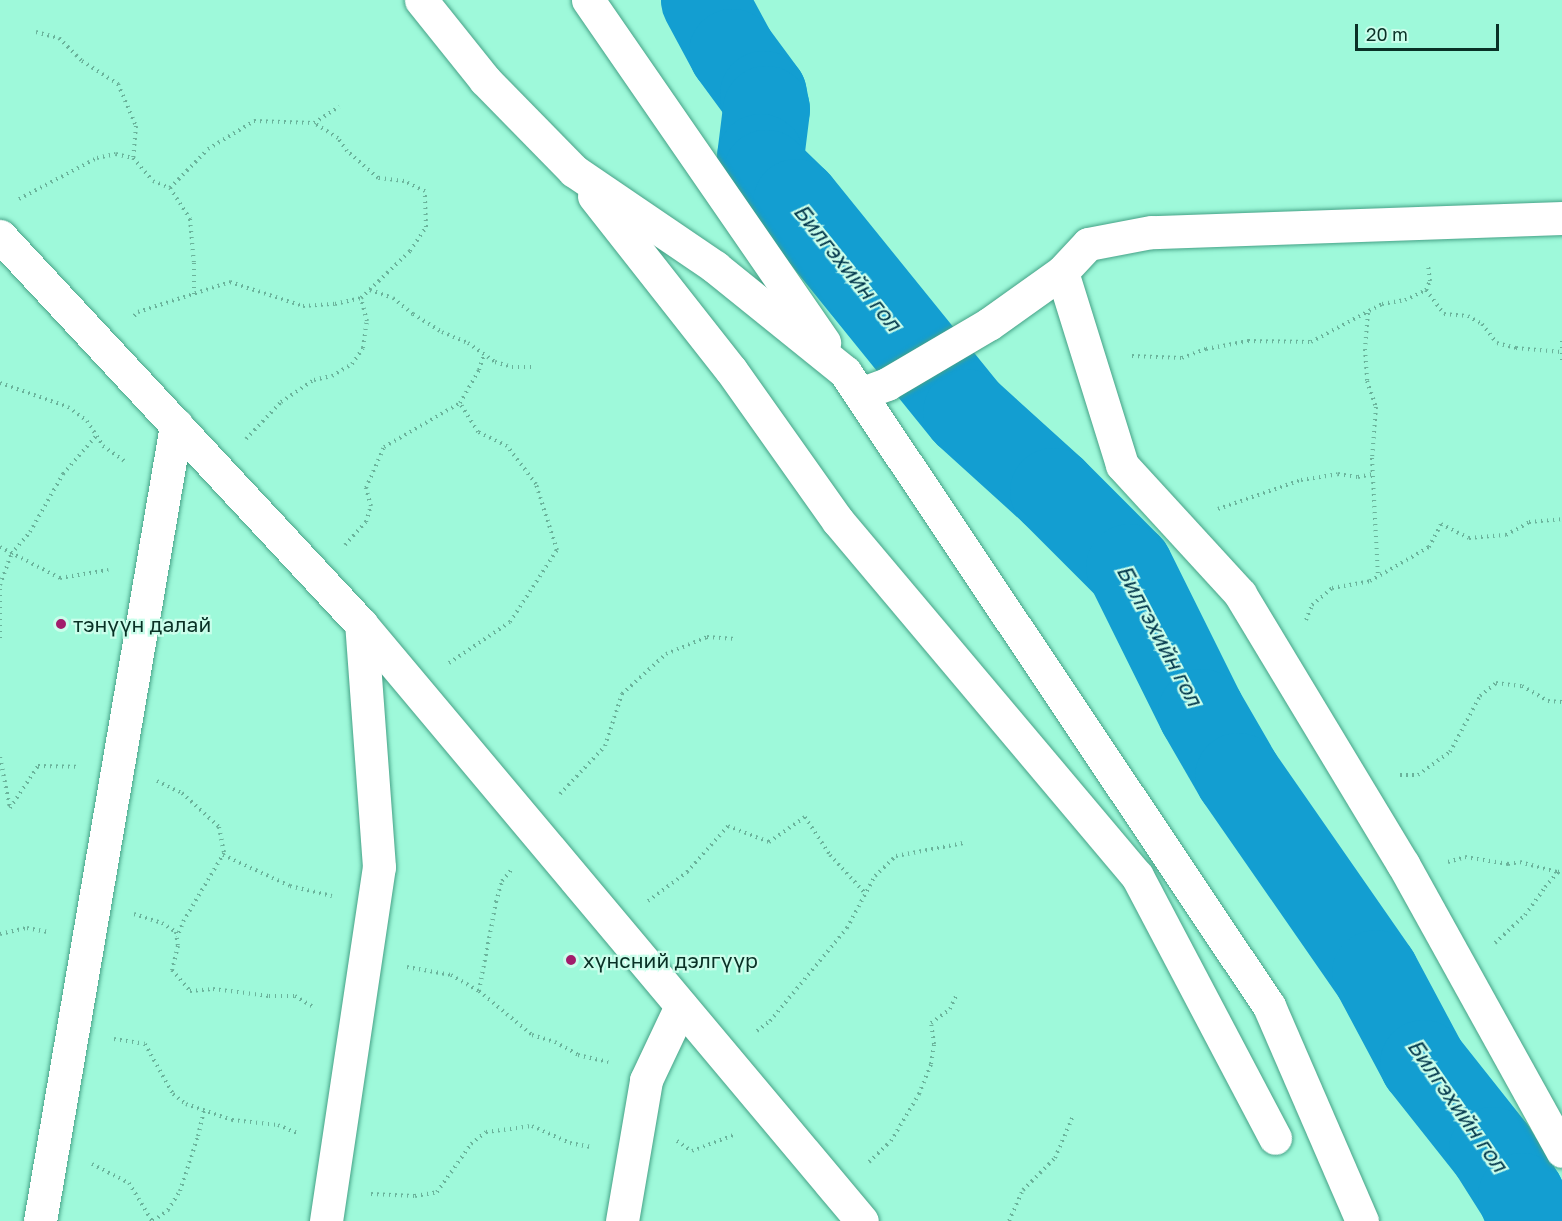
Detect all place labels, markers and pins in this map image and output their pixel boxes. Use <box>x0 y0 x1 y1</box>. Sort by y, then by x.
place label: тэнүүн далай <box>73 611 211 637</box>
marker: тэнүүн далай <box>54 617 68 631</box>
place label: хүнсний дэлгүүр <box>583 947 758 973</box>
marker: хүнсний дэлгүүр <box>564 953 578 967</box>

